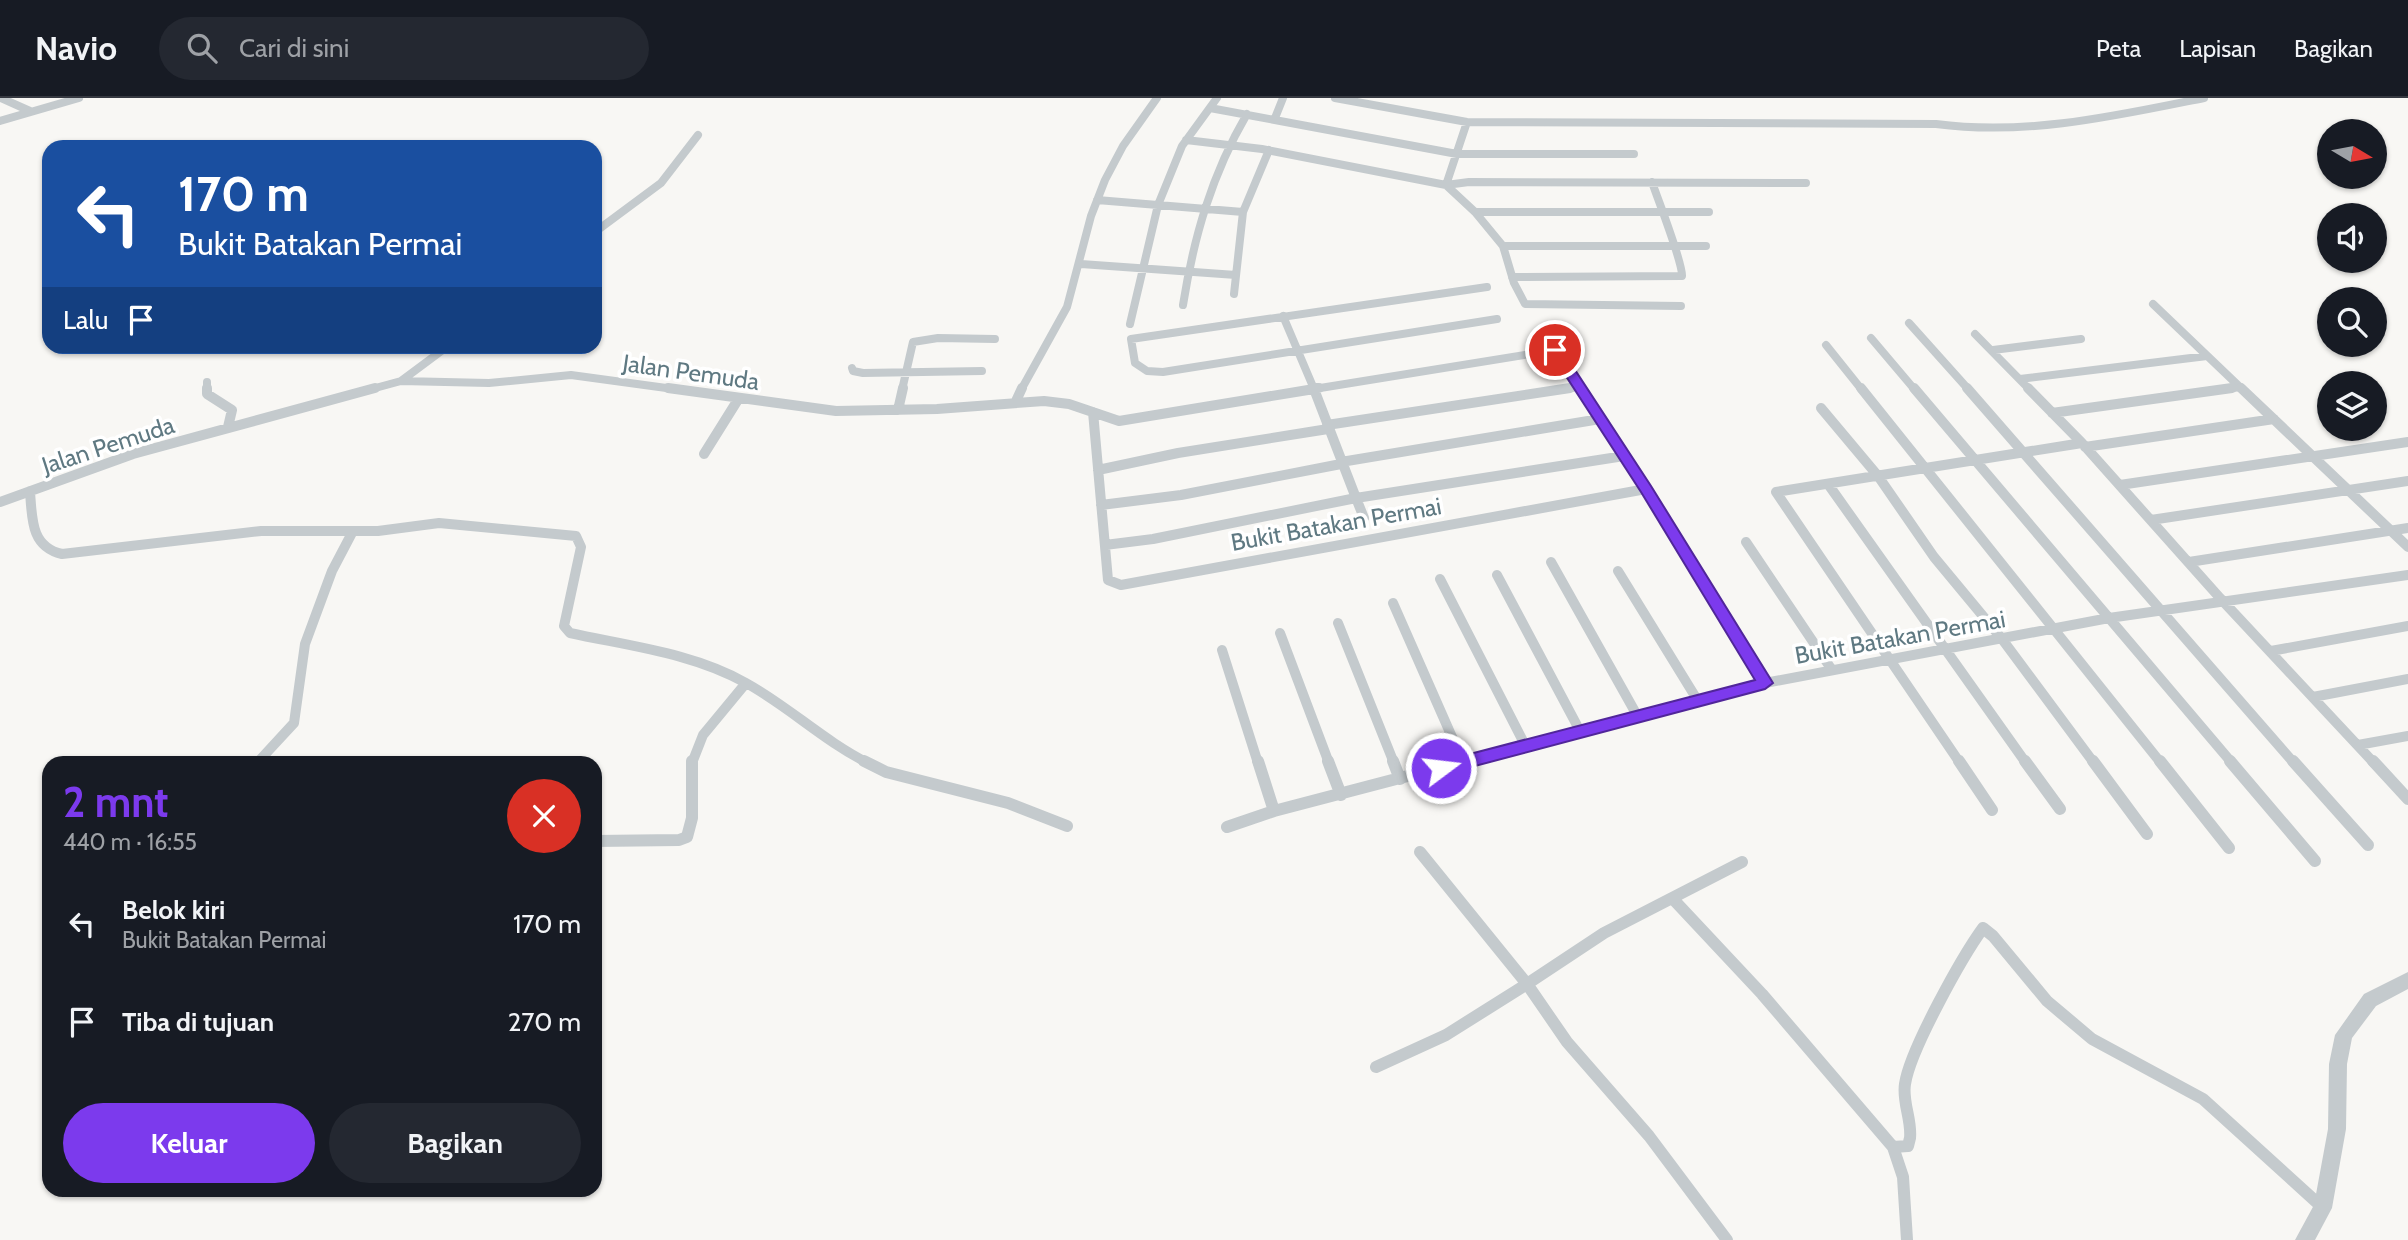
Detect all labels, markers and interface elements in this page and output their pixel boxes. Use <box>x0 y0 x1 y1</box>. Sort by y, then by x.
search box <box>159 17 649 80</box>
text: Navio <box>35 28 117 68</box>
icon: search <box>183 29 221 67</box>
text: Cari di sini <box>239 32 349 64</box>
text: Peta <box>2096 34 2141 63</box>
text: Lapisan <box>2179 34 2256 63</box>
text: Bagikan <box>2294 34 2373 63</box>
north arrow <box>2317 119 2387 189</box>
map controls <box>2317 119 2387 441</box>
text: 170 m <box>178 164 309 223</box>
icon: left <box>63 168 154 259</box>
button: sound <box>2317 203 2387 273</box>
text: Bukit Batakan Permai <box>178 224 462 263</box>
button: search <box>2317 287 2387 357</box>
icon: arrive <box>122 301 160 339</box>
text: Lalu <box>63 304 108 336</box>
pin <box>1525 320 1585 380</box>
icon: arrive <box>1536 331 1574 369</box>
street label: Jalan Pemuda <box>620 348 762 396</box>
button: layers <box>2317 371 2387 441</box>
street label: Jalan Pemuda <box>37 410 178 480</box>
street label: Bukit Batakan Permai <box>1228 491 1444 557</box>
street label: Bukit Batakan Permai <box>1792 604 2008 670</box>
position arrow <box>1404 731 1478 805</box>
text: 2 mnt <box>63 776 169 828</box>
button: close <box>507 779 581 853</box>
text: 440 m · 16:55 <box>63 828 197 856</box>
text: Belok kiri <box>122 894 225 926</box>
icon: left <box>63 905 101 943</box>
text: 170 m <box>513 908 581 940</box>
text: Bukit Batakan Permai <box>122 926 326 954</box>
icon: arrive <box>63 1003 101 1041</box>
text: Tiba di tujuan <box>122 1006 274 1038</box>
text: 270 m <box>508 1006 581 1038</box>
button: Keluar <box>63 1103 315 1183</box>
button: Bagikan <box>329 1103 581 1183</box>

